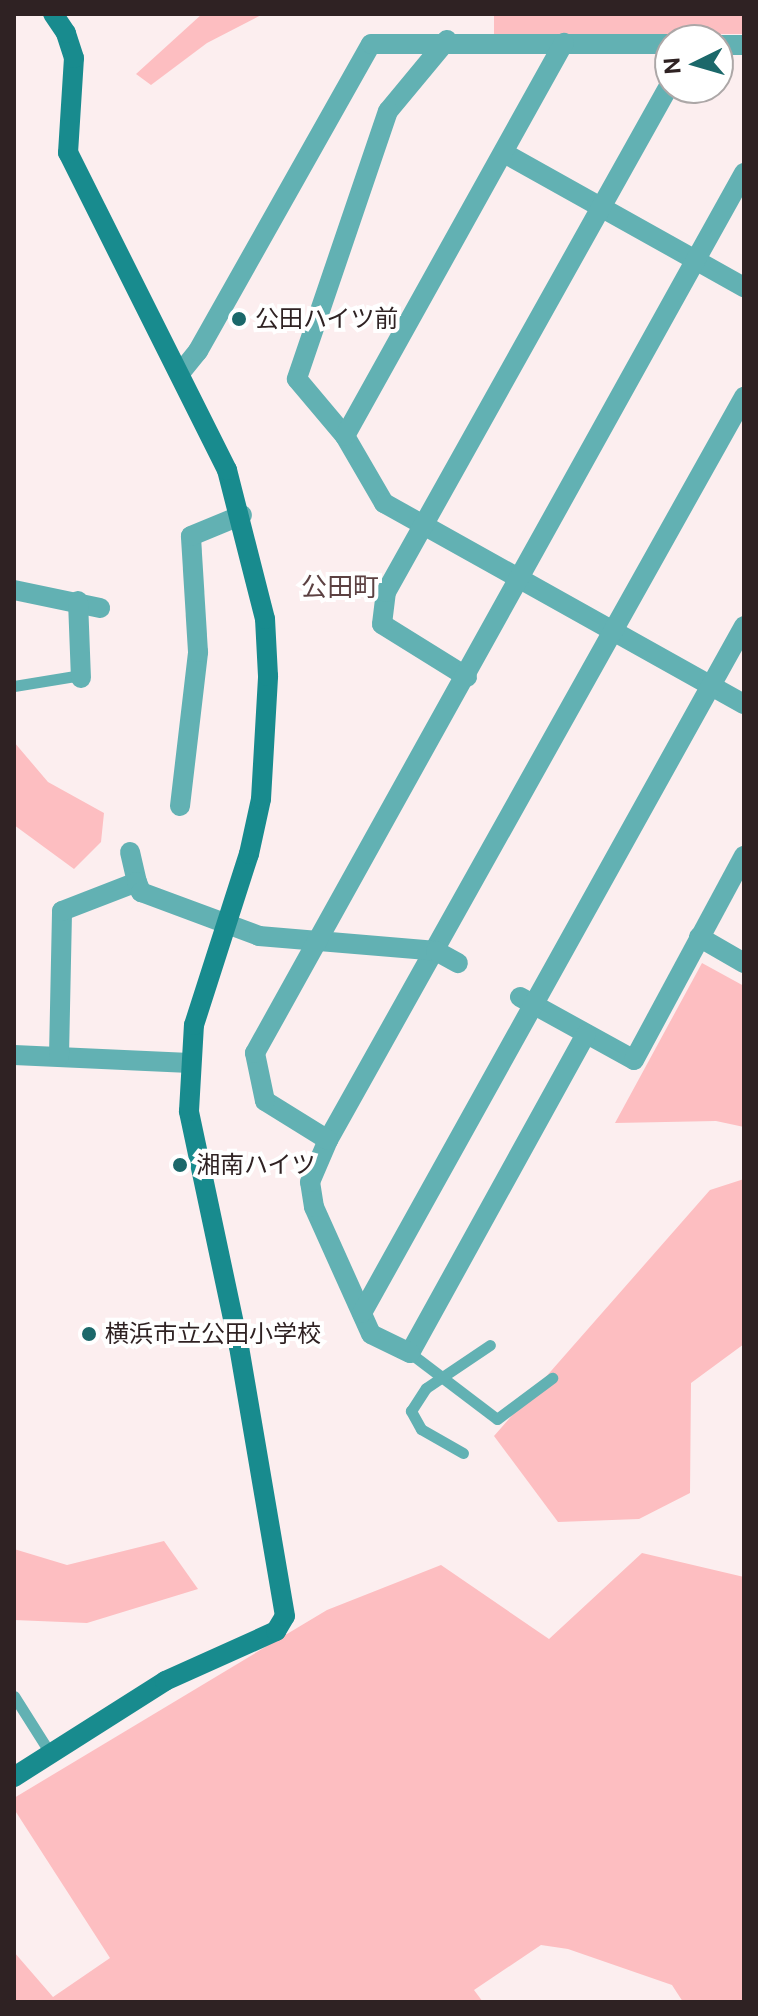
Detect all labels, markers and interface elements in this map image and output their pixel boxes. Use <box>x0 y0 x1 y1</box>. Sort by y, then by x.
north arrow <box>654 24 734 104</box>
text: N <box>658 56 686 76</box>
place label: 公田ハイツ前 <box>255 305 399 333</box>
marker: 公田ハイツ前 <box>230 310 248 328</box>
district label: 公田町 <box>301 571 379 603</box>
place label: 湘南ハイツ <box>196 1151 316 1179</box>
marker: 湘南ハイツ <box>171 1156 189 1174</box>
place label: 横浜市立公田小学校 <box>105 1320 321 1348</box>
marker: 横浜市立公田小学校 <box>80 1325 98 1343</box>

